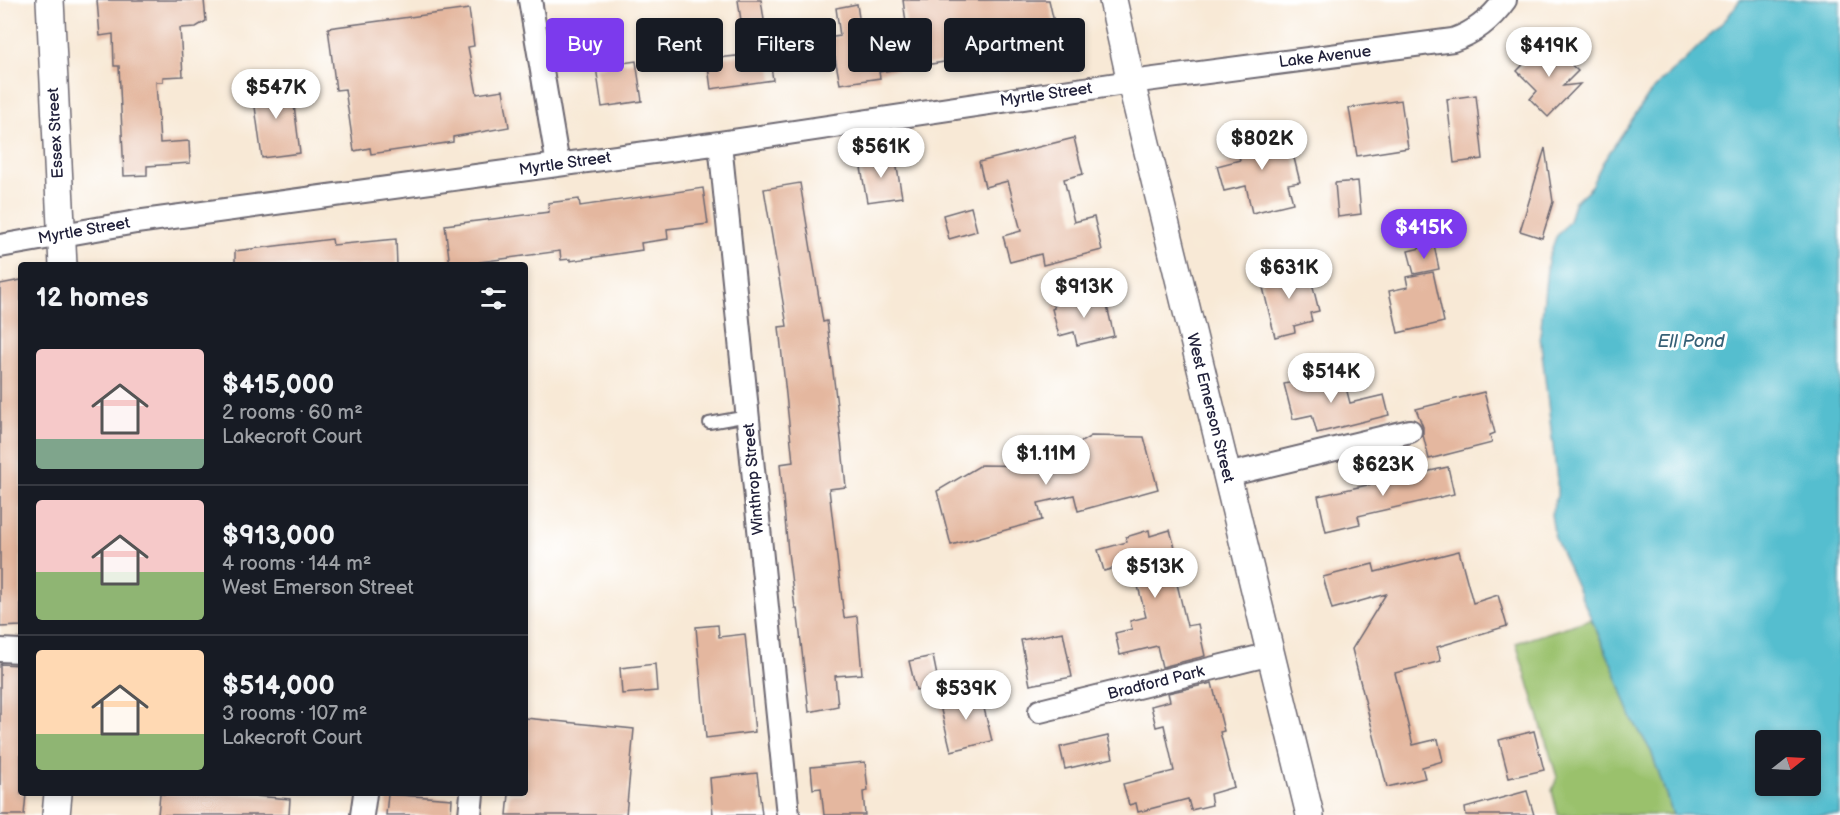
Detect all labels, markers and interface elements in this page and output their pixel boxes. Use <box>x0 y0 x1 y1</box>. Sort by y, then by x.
chip: Buy <box>546 18 624 72</box>
chip: Rent <box>636 18 723 72</box>
chip: Filters <box>735 18 836 72</box>
chip: New <box>848 18 932 72</box>
chip: Apartment <box>944 18 1085 72</box>
pin: $419K <box>1507 27 1591 78</box>
text: $419K <box>1520 34 1578 58</box>
street label: Lake Avenue <box>1278 42 1373 72</box>
pin: $547K <box>234 69 318 120</box>
text: $547K <box>245 76 307 100</box>
street label: Myrtle Street <box>999 79 1093 111</box>
street label: Essex Street <box>44 87 68 179</box>
pin: $802K <box>1220 120 1304 171</box>
text: $802K <box>1230 127 1294 151</box>
pin: $561K <box>839 128 923 179</box>
text: $561K <box>852 135 910 159</box>
street label: Myrtle Street <box>518 148 612 180</box>
pin: $415K <box>1382 209 1466 260</box>
street label: Myrtle Street <box>37 214 131 248</box>
text: $415K <box>1395 216 1453 240</box>
pin: $631K <box>1247 249 1331 300</box>
text: $631K <box>1260 256 1319 280</box>
pin: $913K <box>1042 268 1126 319</box>
text: $913K <box>1055 275 1113 299</box>
icon: filters <box>477 282 510 315</box>
text: 12 homes <box>36 283 148 314</box>
street label: West Emerson Street <box>1182 331 1238 485</box>
water label: Ell Pond <box>1657 331 1725 352</box>
pin: $514K <box>1289 353 1373 404</box>
text: $514K <box>1302 360 1360 384</box>
text: $415,000 <box>222 370 334 401</box>
icon: home <box>84 373 156 445</box>
text: 2 rooms · 60 m² <box>222 401 363 425</box>
street label: Winthrop Street <box>740 422 768 536</box>
text: Lakecroft Court <box>222 425 362 449</box>
pin: $1.11M <box>997 435 1095 486</box>
text: $1.11M <box>1016 442 1076 466</box>
pin: $623K <box>1341 446 1425 497</box>
text: $623K <box>1352 453 1414 477</box>
text: $913,000 <box>222 521 335 552</box>
icon: home <box>84 524 156 596</box>
pin: $513K <box>1113 548 1197 599</box>
text: 4 rooms · 144 m² <box>222 552 371 576</box>
text: $513K <box>1126 555 1184 579</box>
text: West Emerson Street <box>222 576 414 600</box>
street label: Bradford Park <box>1106 662 1207 704</box>
pin: $539K <box>924 670 1008 721</box>
text: $514,000 <box>222 671 335 702</box>
icon: home <box>84 674 156 746</box>
text: $539K <box>935 677 997 701</box>
text: 3 rooms · 107 m² <box>222 702 367 726</box>
text: Lakecroft Court <box>222 726 362 750</box>
north arrow <box>1755 730 1821 796</box>
map controls <box>1755 730 1821 796</box>

